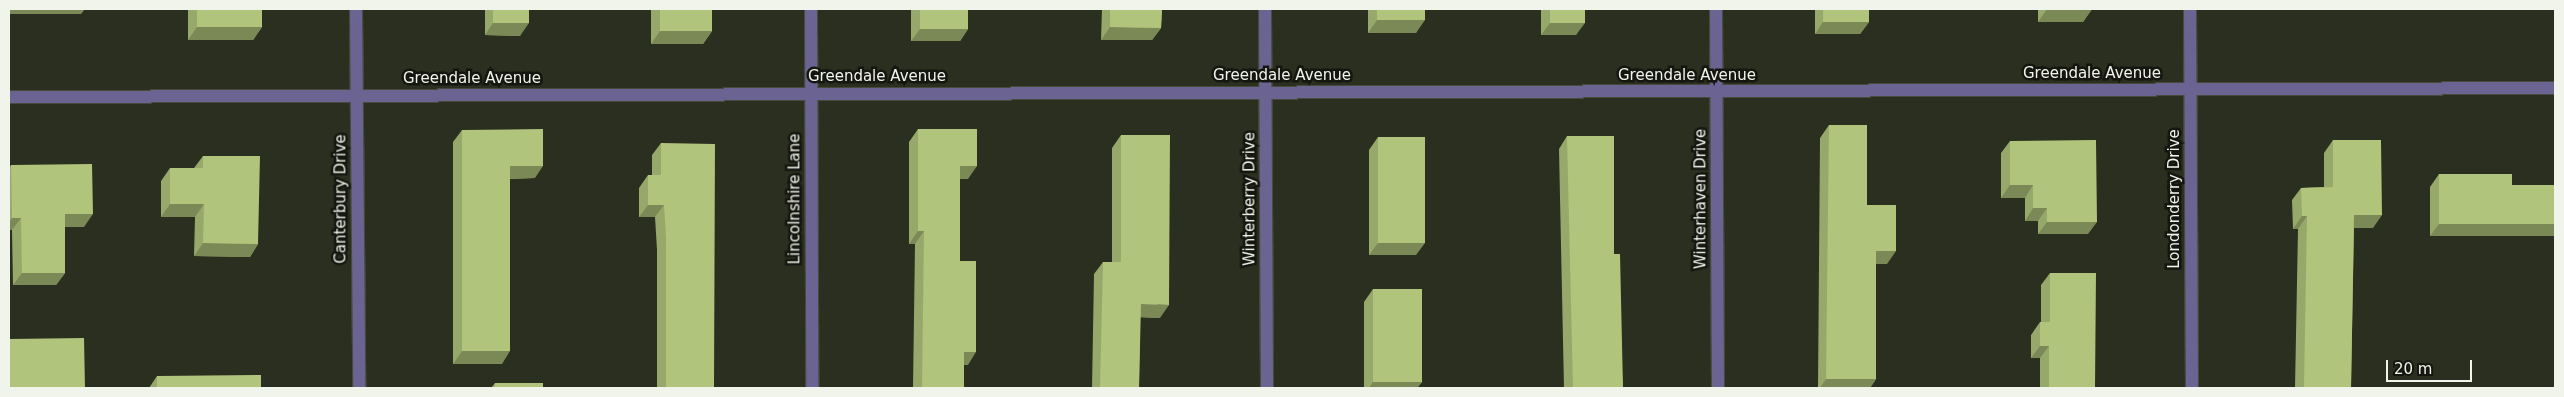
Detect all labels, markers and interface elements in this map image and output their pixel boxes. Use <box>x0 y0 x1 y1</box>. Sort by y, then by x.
street label: Greendale Avenue <box>2023 65 2161 83</box>
street label: Greendale Avenue <box>1213 67 1351 85</box>
street label: Greendale Avenue <box>1618 67 1756 85</box>
street label: Greendale Avenue <box>808 68 946 86</box>
street label: Greendale Avenue <box>403 70 541 88</box>
street label: Winterhaven Drive <box>1692 129 1710 269</box>
street label: Londonderry Drive <box>2166 129 2184 269</box>
street label: Winterberry Drive <box>1241 132 1259 266</box>
street label: Canterbury Drive <box>332 134 350 264</box>
street label: Lincolnshire Lane <box>786 134 804 264</box>
scale bar <box>2389 350 2475 382</box>
text: 20 m <box>2394 360 2432 378</box>

